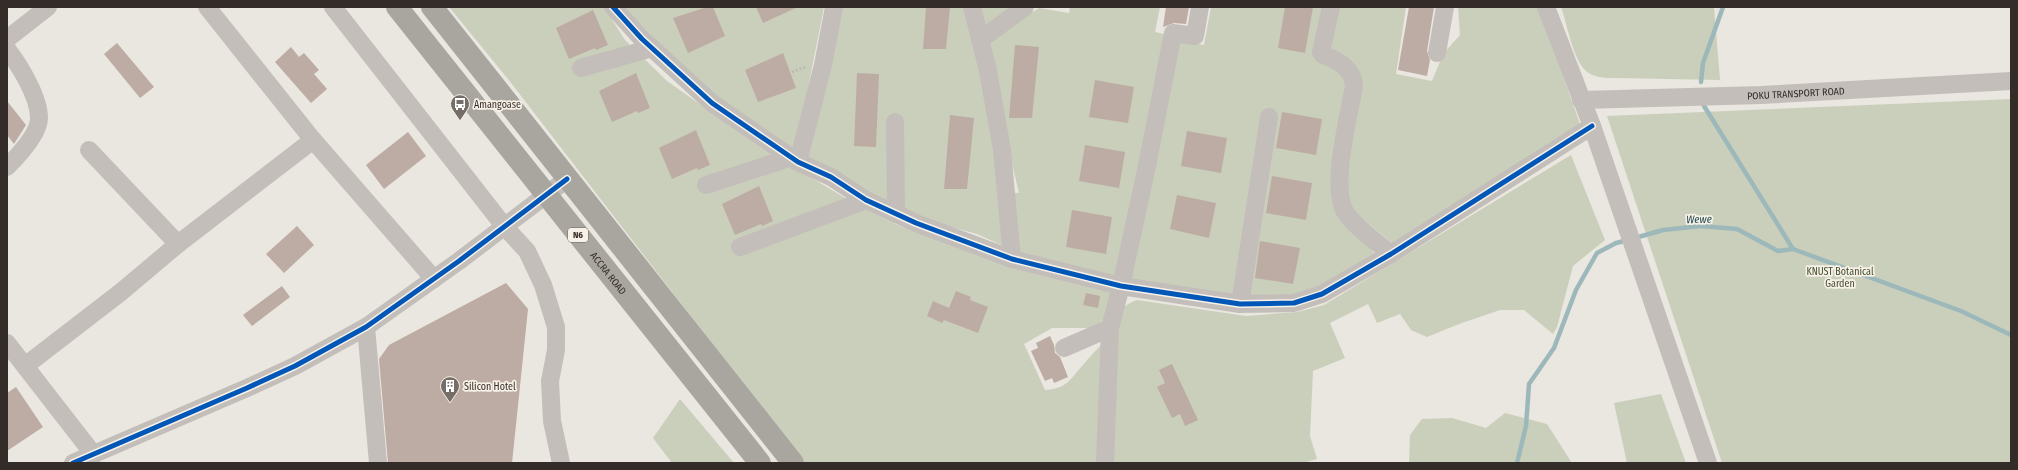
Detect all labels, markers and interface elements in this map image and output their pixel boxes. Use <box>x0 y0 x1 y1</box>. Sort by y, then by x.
street label: POKU TRANSPORT ROAD <box>1747 85 1845 102</box>
bus stop icon: Amangoase <box>449 93 471 121</box>
place label: Amangoase <box>474 99 521 111</box>
water label: Wewe <box>1686 213 1712 226</box>
road number: N6 <box>568 228 588 242</box>
street label: ACCRA ROAD <box>587 250 629 297</box>
park label: KNUST Botanical Garden <box>1806 266 1874 290</box>
building icon: Silicon Hotel <box>439 375 461 403</box>
place label: Silicon Hotel <box>464 381 516 393</box>

